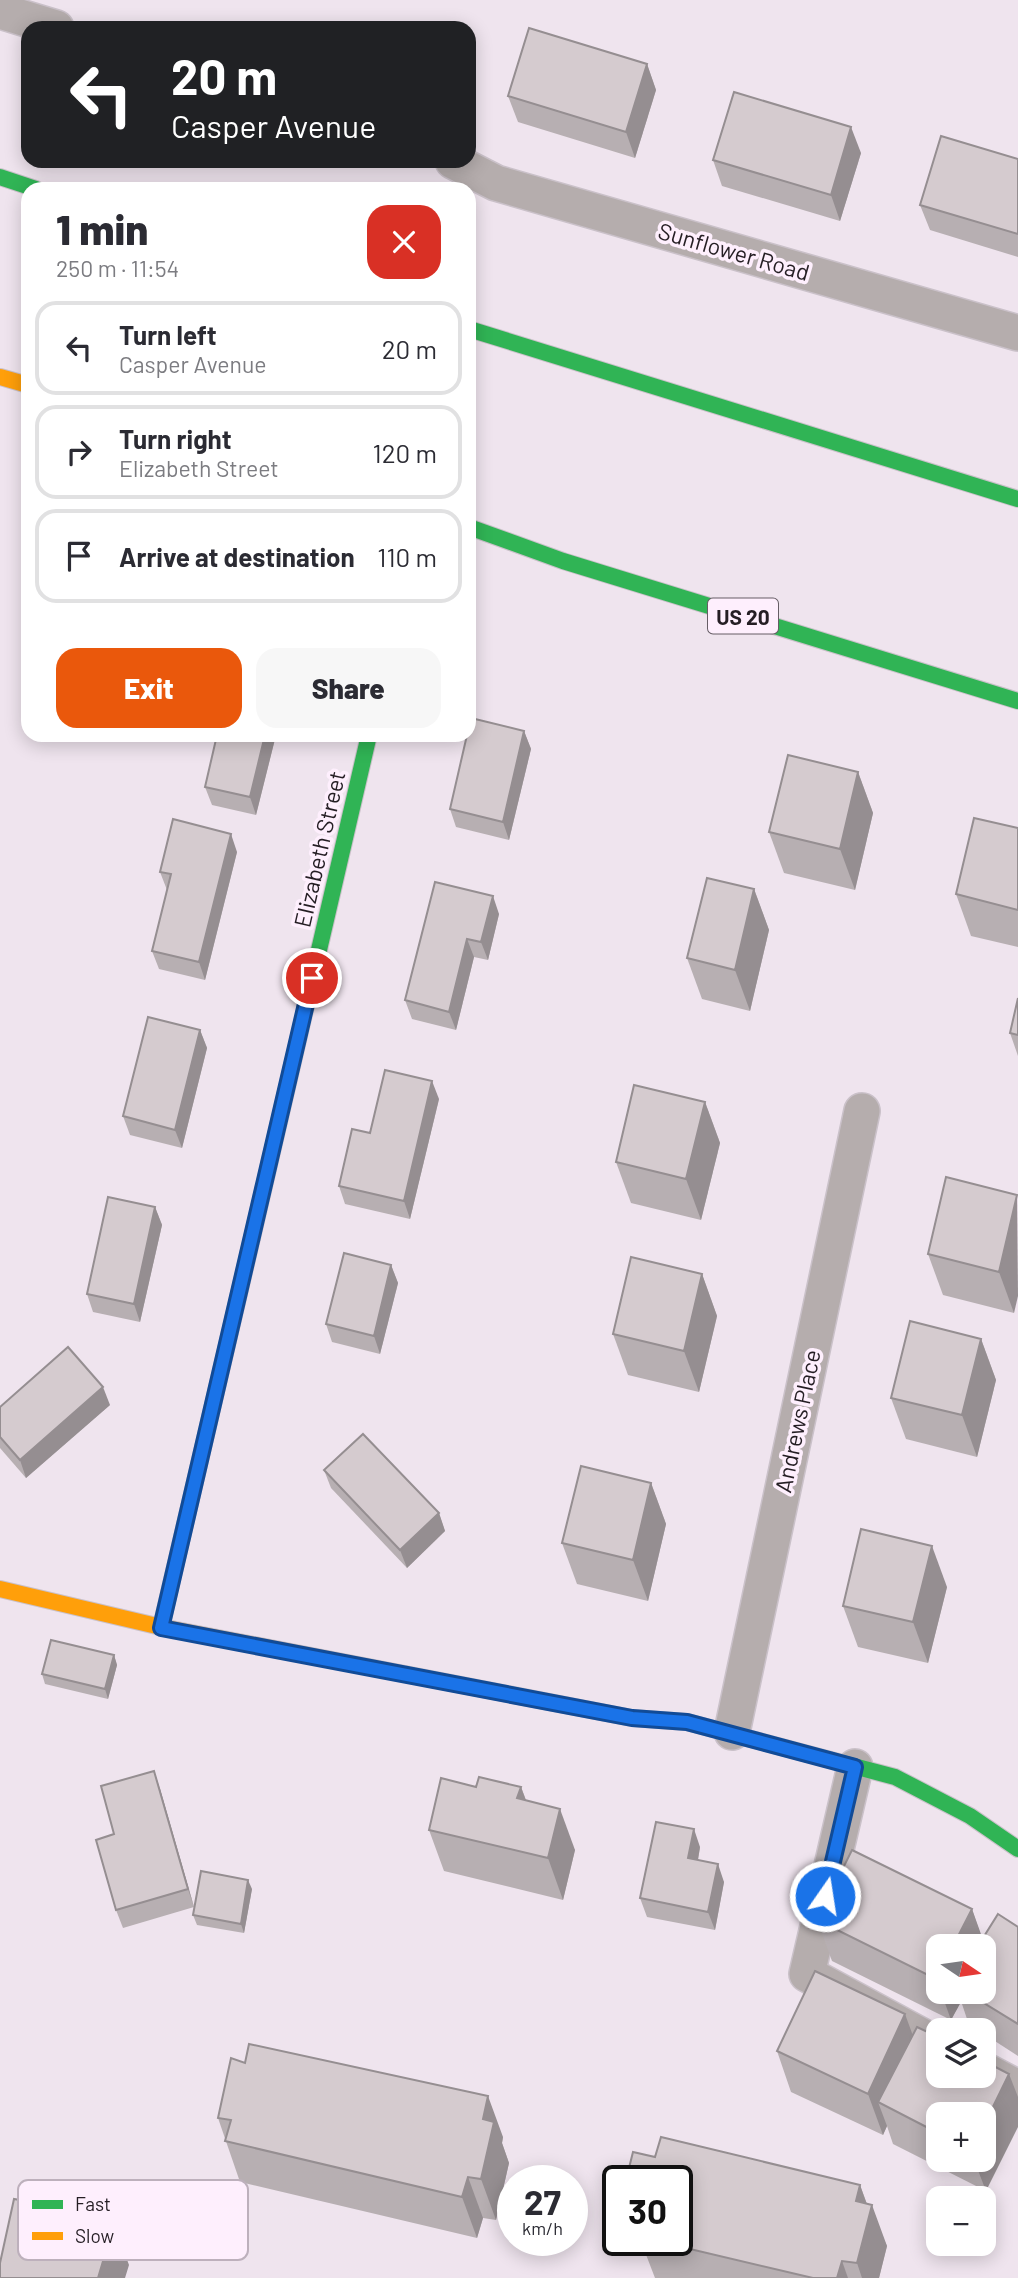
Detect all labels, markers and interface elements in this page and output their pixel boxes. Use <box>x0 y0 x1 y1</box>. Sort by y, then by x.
text: 20 m <box>171 46 277 105</box>
icon: left <box>56 49 147 140</box>
text: Casper Avenue <box>171 106 376 144</box>
text: 1 min <box>56 203 148 253</box>
button: close <box>367 205 441 279</box>
street label: Sunflower Road <box>655 216 813 286</box>
text: 250 m · 11:54 <box>56 254 179 282</box>
text: Turn left <box>119 319 217 350</box>
icon: left <box>60 329 98 367</box>
text: 20 m <box>382 333 437 364</box>
text: Casper Avenue <box>119 350 266 378</box>
text: Turn right <box>119 423 232 454</box>
icon: right <box>60 433 98 471</box>
text: 120 m <box>373 437 437 468</box>
text: Elizabeth Street <box>119 454 279 482</box>
icon: arrive <box>60 537 98 575</box>
text: Arrive at destination <box>119 541 355 572</box>
text: 110 m <box>377 541 437 572</box>
road number: US 20 <box>708 598 778 634</box>
button: Exit <box>56 648 242 728</box>
button: Share <box>256 648 441 728</box>
street label: Elizabeth Street <box>287 768 351 930</box>
pin <box>282 948 342 1008</box>
icon: arrive <box>293 959 331 997</box>
street label: Andrews Place <box>768 1347 826 1495</box>
position arrow <box>788 1859 862 1933</box>
north arrow <box>926 1934 996 2004</box>
map controls <box>926 1934 996 2256</box>
button: layers <box>926 2018 996 2088</box>
button: + <box>926 2102 996 2172</box>
speed limit sign: 30 <box>602 2165 693 2256</box>
legend <box>18 2180 248 2260</box>
text: 27 <box>524 2180 561 2222</box>
button: − <box>926 2186 996 2256</box>
text: Fast <box>75 2192 111 2215</box>
text: km/h <box>522 2217 563 2239</box>
text: Slow <box>75 2224 114 2247</box>

